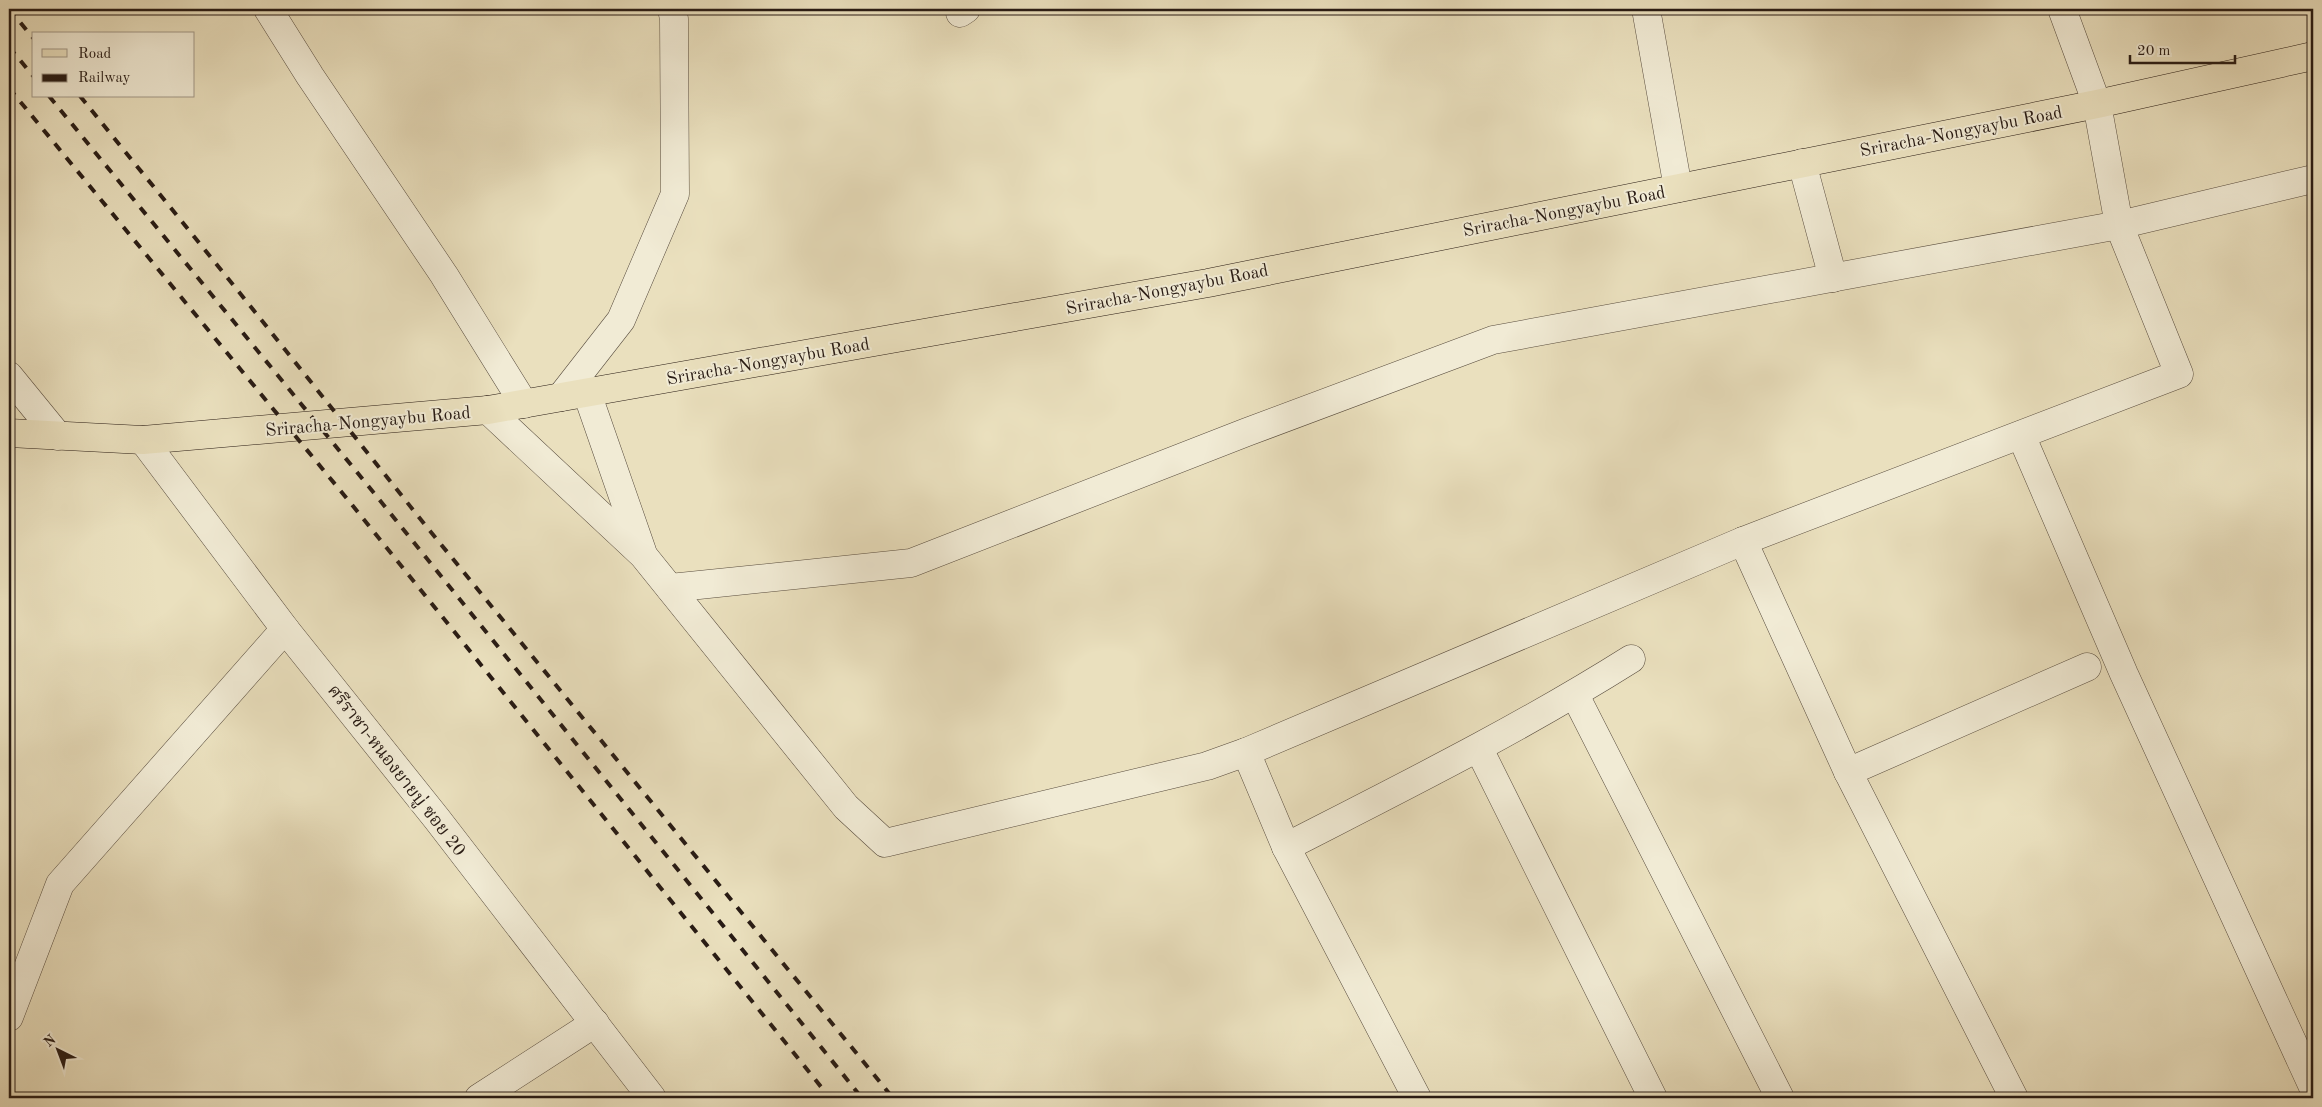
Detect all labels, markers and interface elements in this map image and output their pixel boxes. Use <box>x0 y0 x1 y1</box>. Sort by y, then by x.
legend <box>32 32 195 98</box>
scale bar <box>2130 32 2234 64</box>
text: 20 m <box>2137 44 2171 59</box>
text: Road <box>78 47 112 62</box>
text: Railway <box>78 71 131 86</box>
street label: Sriracha-Nongyaybu Road <box>1858 103 2064 160</box>
street label: Sriracha-Nongyaybu Road <box>1461 183 1667 240</box>
street label: Sriracha-Nongyaybu Road <box>1064 261 1270 318</box>
street label: Sriracha-Nongyaybu Road <box>665 335 871 389</box>
street label: Sriracha-Nongyaybu Road <box>265 404 472 440</box>
street label: ศรีราชา-หนองยายบู่ ซอย 20 <box>323 680 470 860</box>
north arrow <box>32 1024 82 1074</box>
text: N <box>41 1032 59 1050</box>

